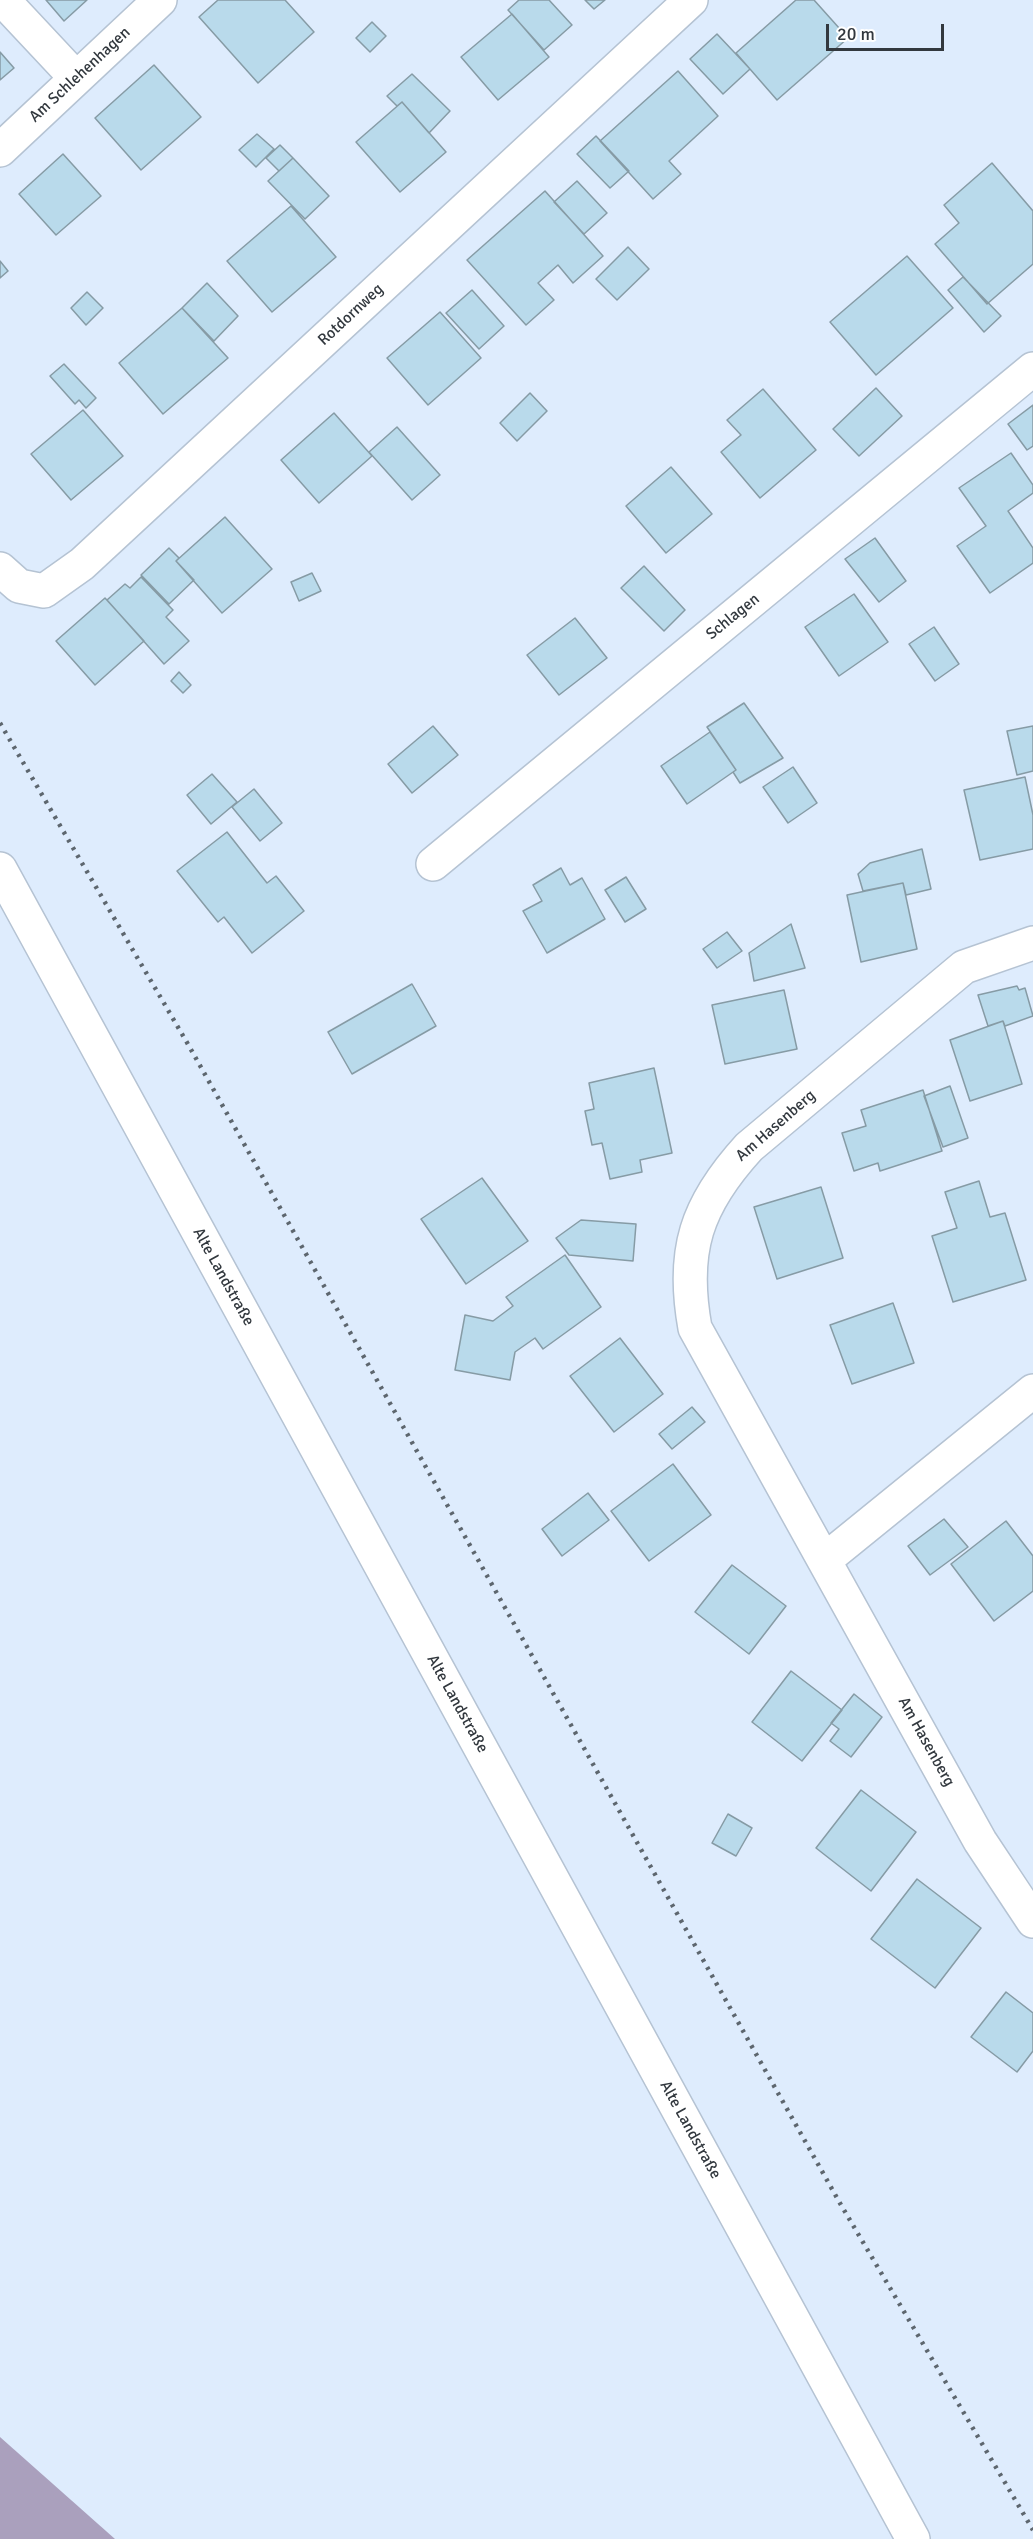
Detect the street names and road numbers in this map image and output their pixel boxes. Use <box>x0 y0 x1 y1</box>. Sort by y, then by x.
street label: Am Schlehenhagen <box>25 23 135 127</box>
street label: Rotdornweg <box>314 280 388 350</box>
street label: Schlagen <box>702 590 764 644</box>
street label: Am Hasenberg <box>732 1086 820 1166</box>
street label: Alte Landstraße <box>188 1225 258 1329</box>
street label: Alte Landstraße <box>422 1652 492 1756</box>
street label: Am Hasenberg <box>894 1694 958 1790</box>
street label: Alte Landstraße <box>655 2078 725 2182</box>

